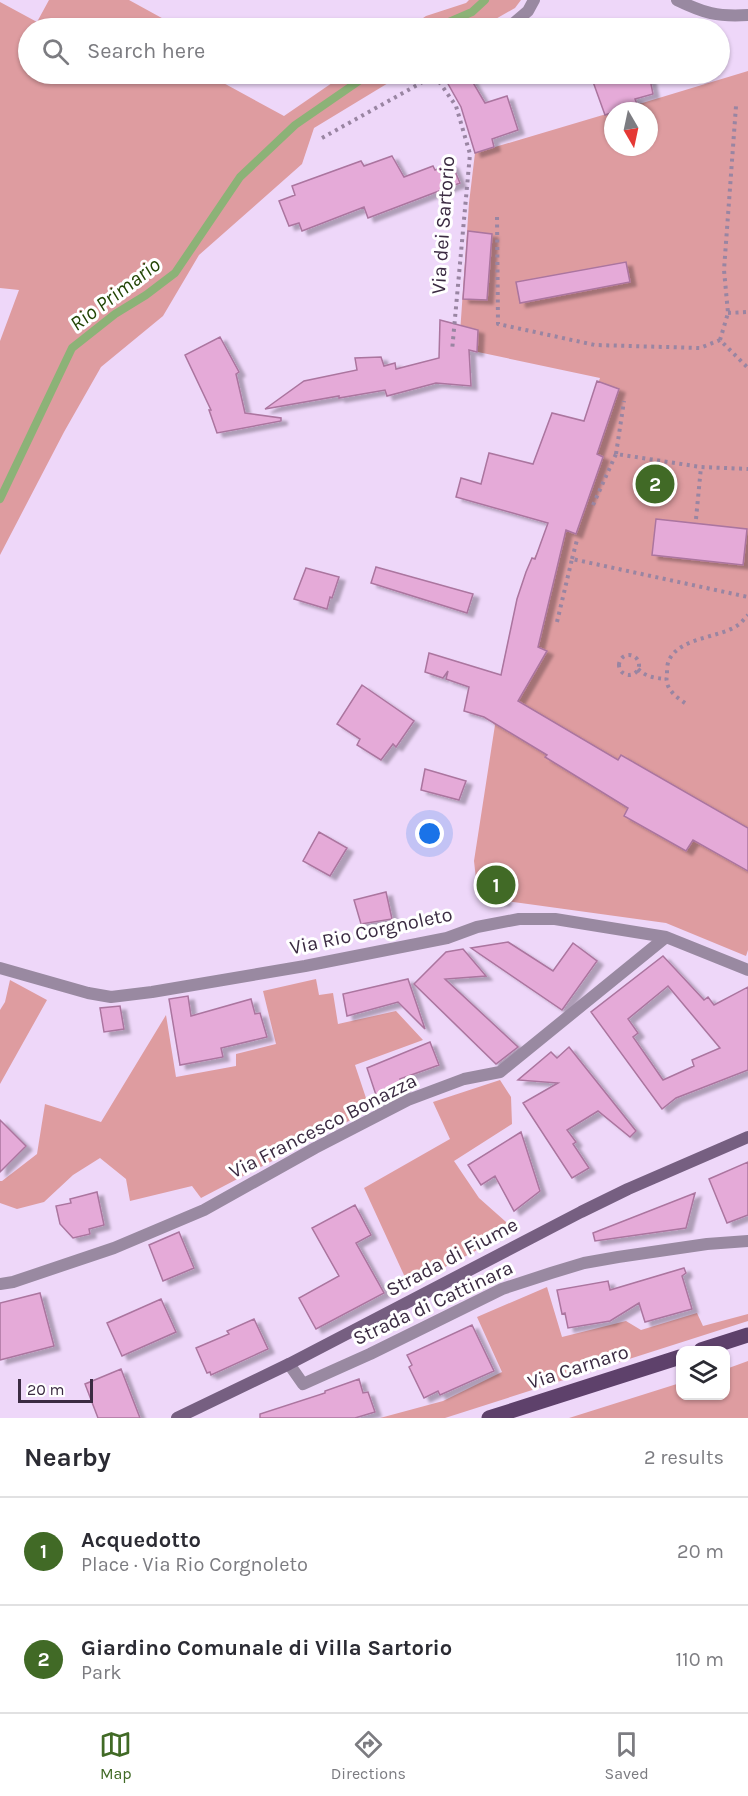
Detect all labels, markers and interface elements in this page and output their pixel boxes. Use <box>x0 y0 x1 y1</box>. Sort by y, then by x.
search box <box>18 18 730 84</box>
icon: search <box>39 35 72 68</box>
text: Search here <box>87 38 205 64</box>
north arrow <box>604 102 658 156</box>
street label: Via dei Sartorio <box>427 155 459 295</box>
water label: Rio Primario <box>65 252 165 336</box>
pin: 2 <box>636 462 674 506</box>
your location <box>415 819 444 848</box>
pin: 1 <box>476 862 516 908</box>
street label: Via Rio Corgnoleto <box>288 903 454 959</box>
street label: Via Francesco Bonazza <box>225 1069 421 1183</box>
street label: Strada di Fiume <box>382 1213 522 1301</box>
street label: Strada di Cattinara <box>349 1256 517 1350</box>
street label: Via Carnaro <box>525 1340 631 1394</box>
map controls <box>676 1346 730 1400</box>
button: layers <box>676 1346 730 1400</box>
scale bar <box>18 1376 93 1404</box>
text: 20 m <box>27 1380 65 1399</box>
text: Nearby <box>24 1442 111 1473</box>
text: 2 results <box>644 1446 724 1469</box>
text: Acquedotto <box>81 1527 201 1553</box>
text: 1 <box>40 1540 47 1563</box>
text: 20 m <box>677 1540 724 1563</box>
text: Place · Via Rio Corgnoleto <box>81 1553 308 1576</box>
text: Giardino Comunale di Villa Sartorio <box>81 1635 452 1661</box>
text: 2 <box>37 1648 50 1671</box>
text: 110 m <box>675 1648 724 1671</box>
text: Park <box>81 1661 122 1684</box>
tab: Map <box>99 1728 132 1783</box>
tab: Directions <box>331 1728 406 1783</box>
tab: Saved <box>605 1728 649 1783</box>

